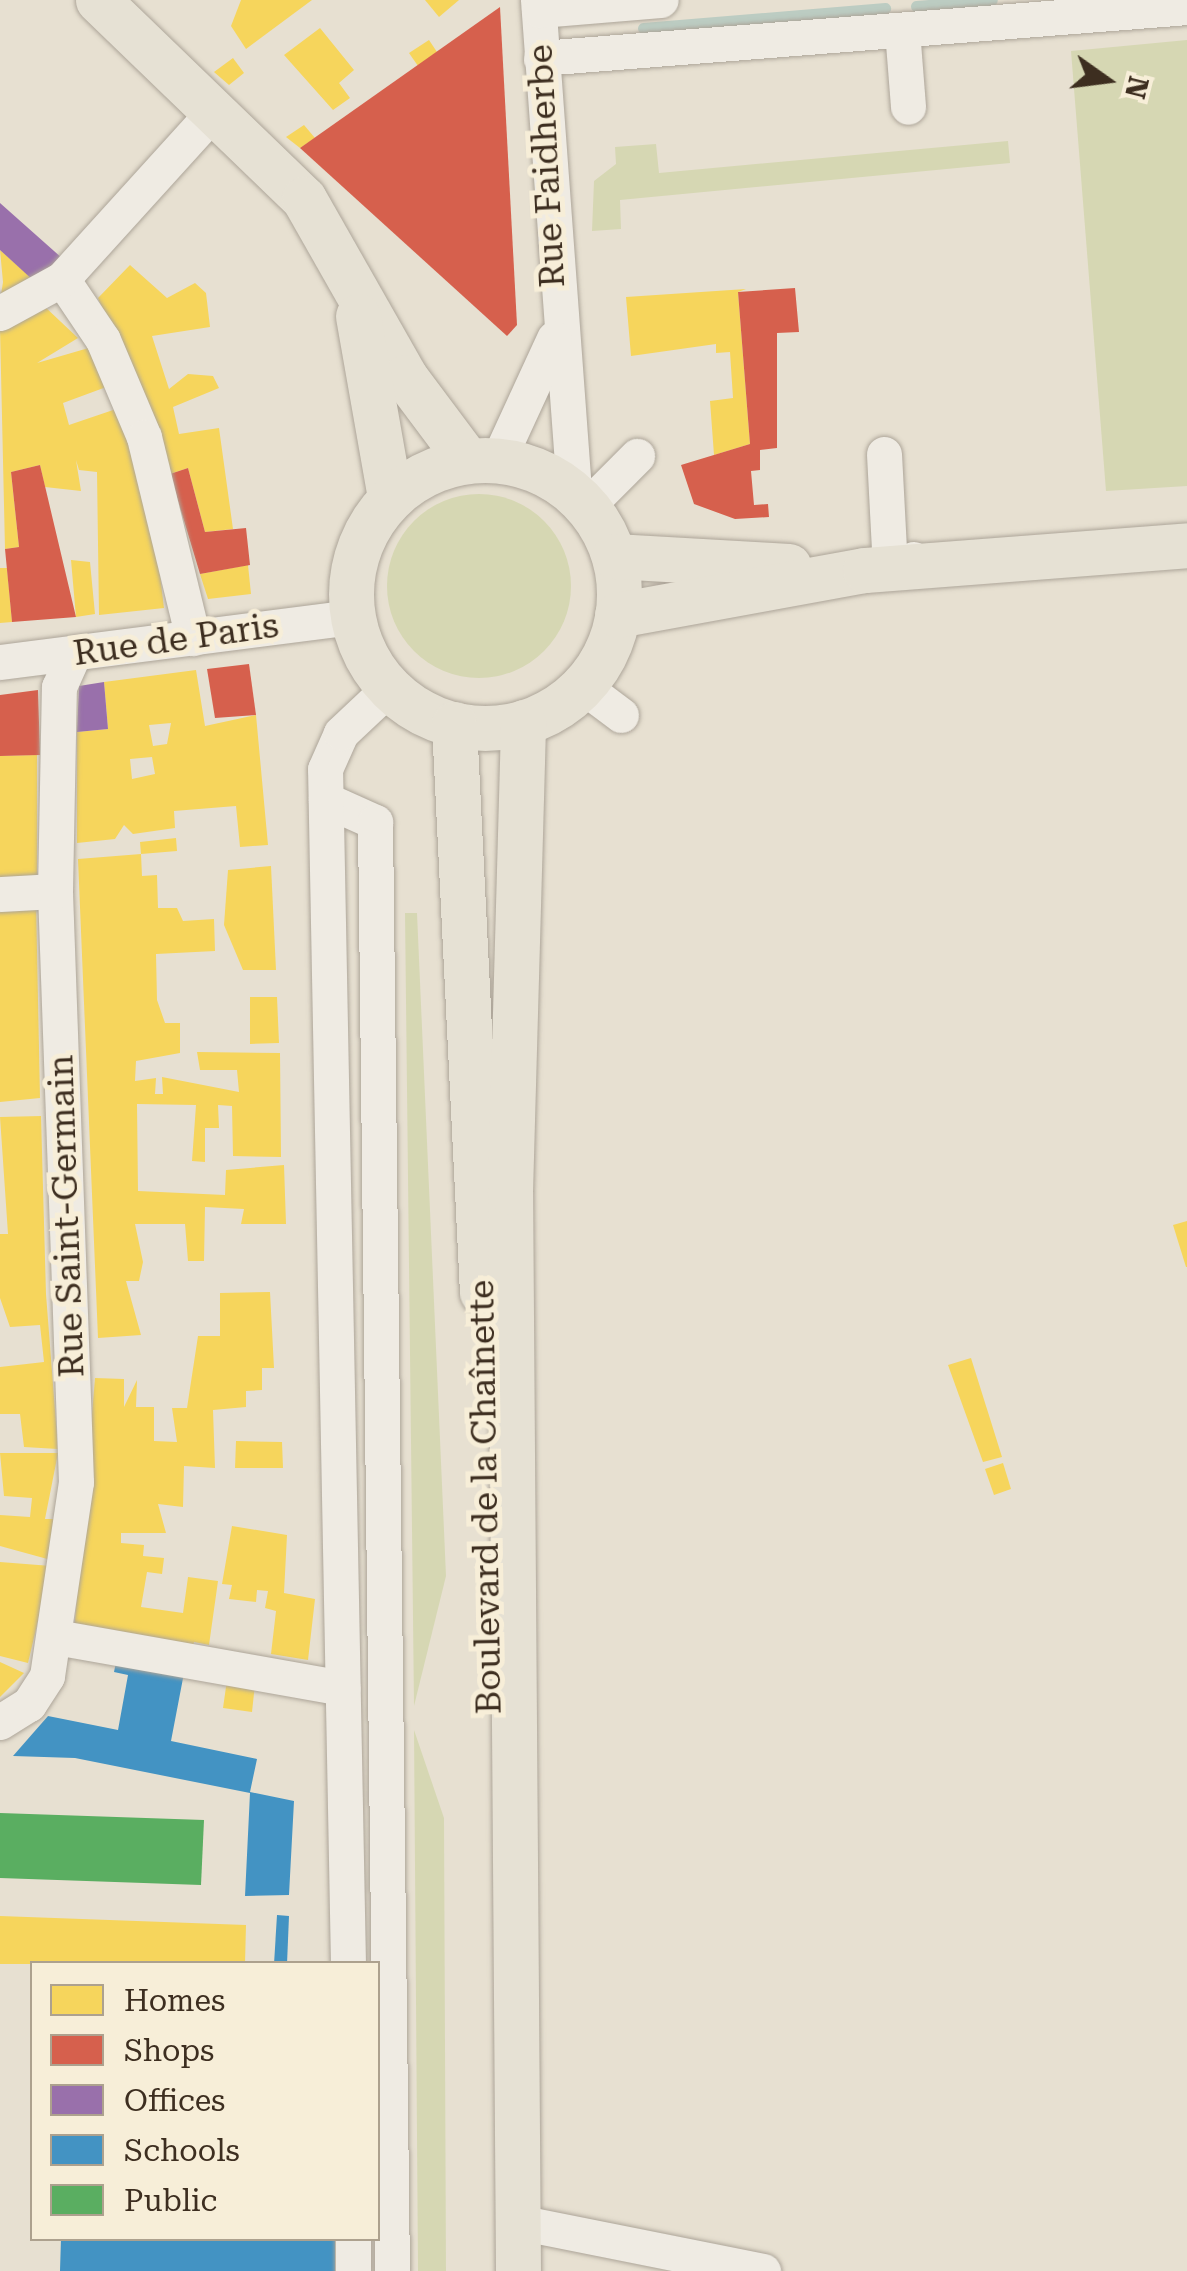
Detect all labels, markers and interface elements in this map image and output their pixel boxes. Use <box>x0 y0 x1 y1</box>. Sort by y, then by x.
north arrow <box>1057 30 1157 130</box>
street label: Rue Faidherbe <box>520 43 574 289</box>
text: N <box>1118 73 1155 102</box>
street label: Rue de Paris <box>71 605 281 675</box>
street label: Rue Saint-Germain <box>40 1054 94 1378</box>
street label: Boulevard de la Chaînette <box>461 1279 511 1715</box>
legend <box>30 1961 380 2241</box>
text: Homes <box>124 1983 225 2018</box>
text: Shops <box>124 2033 214 2068</box>
text: Offices <box>124 2083 225 2118</box>
text: Schools <box>124 2133 240 2168</box>
text: Public <box>124 2183 217 2218</box>

